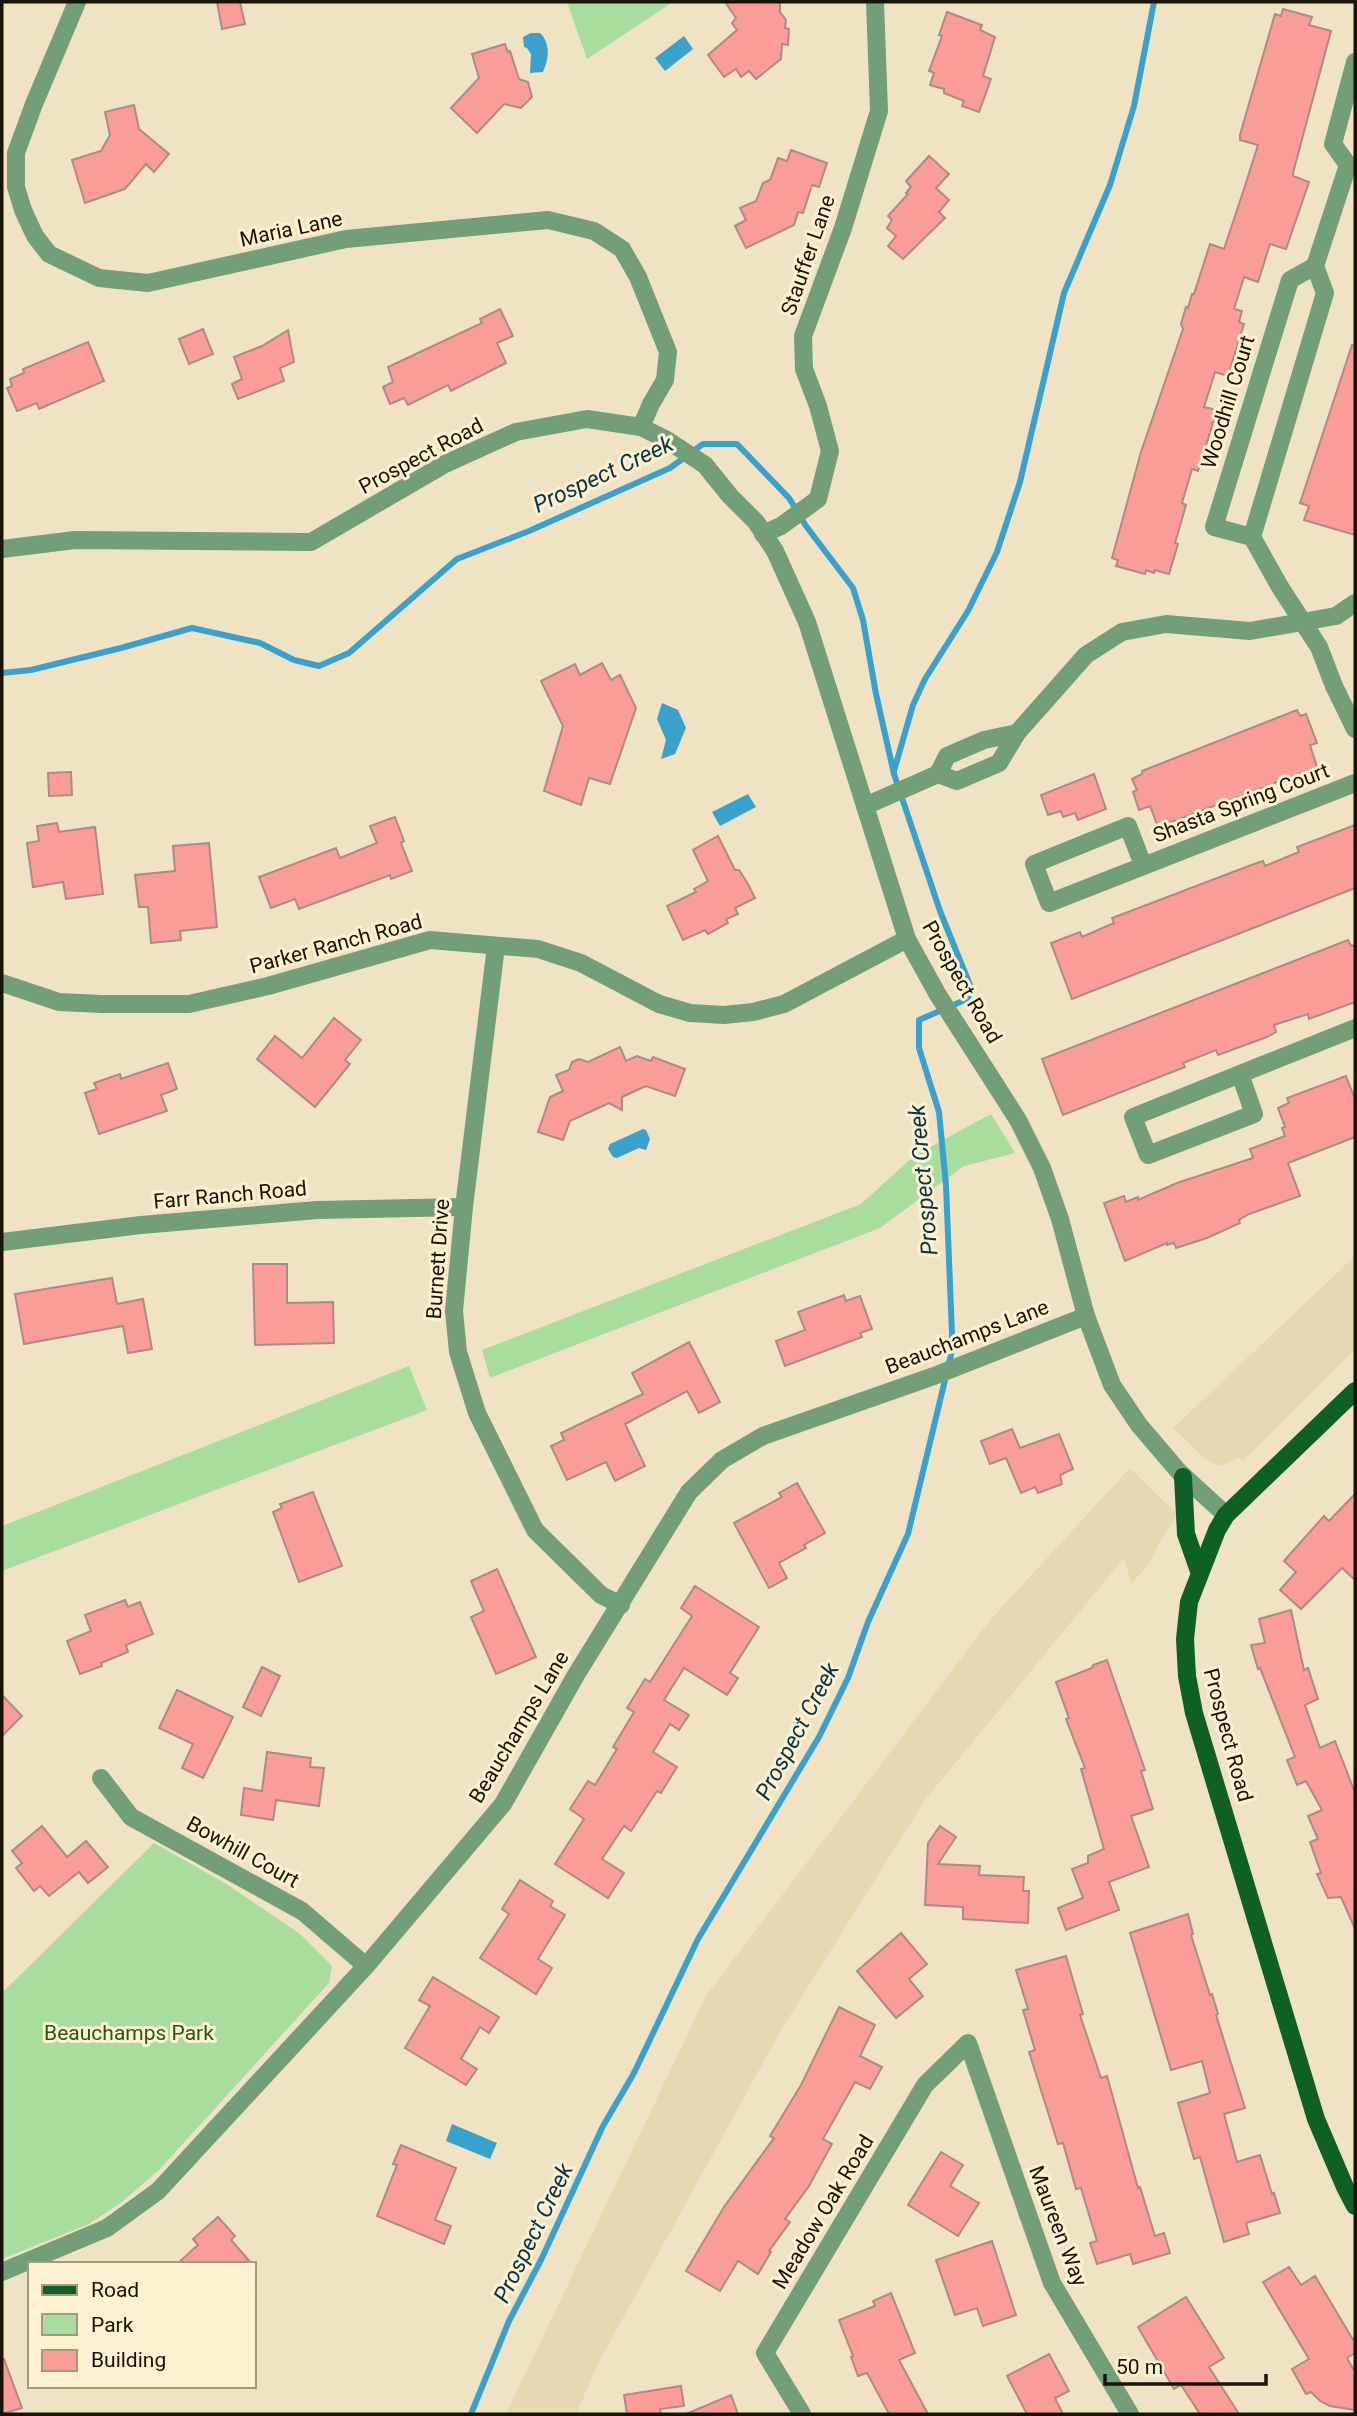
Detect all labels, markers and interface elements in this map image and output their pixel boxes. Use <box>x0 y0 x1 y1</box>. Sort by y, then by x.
street label: Stauffer Lane <box>776 192 840 318</box>
street label: Maria Lane <box>238 206 344 252</box>
street label: Woodhill Court <box>1196 332 1260 471</box>
street label: Prospect Road <box>355 413 487 499</box>
water label: Prospect Creek <box>529 430 678 519</box>
street label: Shasta Spring Court <box>1150 758 1333 848</box>
street label: Parker Ranch Road <box>247 909 425 979</box>
street label: Prospect Road <box>917 917 1007 1047</box>
water label: Prospect Creek <box>903 1103 944 1257</box>
street label: Farr Ranch Road <box>152 1176 308 1214</box>
street label: Burnett Drive <box>422 1198 454 1320</box>
street label: Beauchamps Lane <box>882 1295 1052 1379</box>
street label: Beauchamps Lane <box>464 1647 574 1807</box>
water label: Prospect Creek <box>750 1657 845 1804</box>
street label: Prospect Road <box>1199 1666 1257 1804</box>
street label: Bowhill Court <box>183 1811 303 1893</box>
park label: Beauchamps Park <box>44 2021 214 2045</box>
street label: Meadow Oak Road <box>767 2131 879 2293</box>
water label: Prospect Creek <box>488 2159 579 2307</box>
street label: Maureen Way <box>1024 2162 1092 2290</box>
legend <box>28 2262 256 2388</box>
text: Road <box>91 2278 139 2302</box>
text: Park <box>91 2313 134 2337</box>
scale bar <box>1105 2342 1266 2386</box>
text: Building <box>91 2348 166 2372</box>
text: 50 m <box>1116 2355 1163 2379</box>

